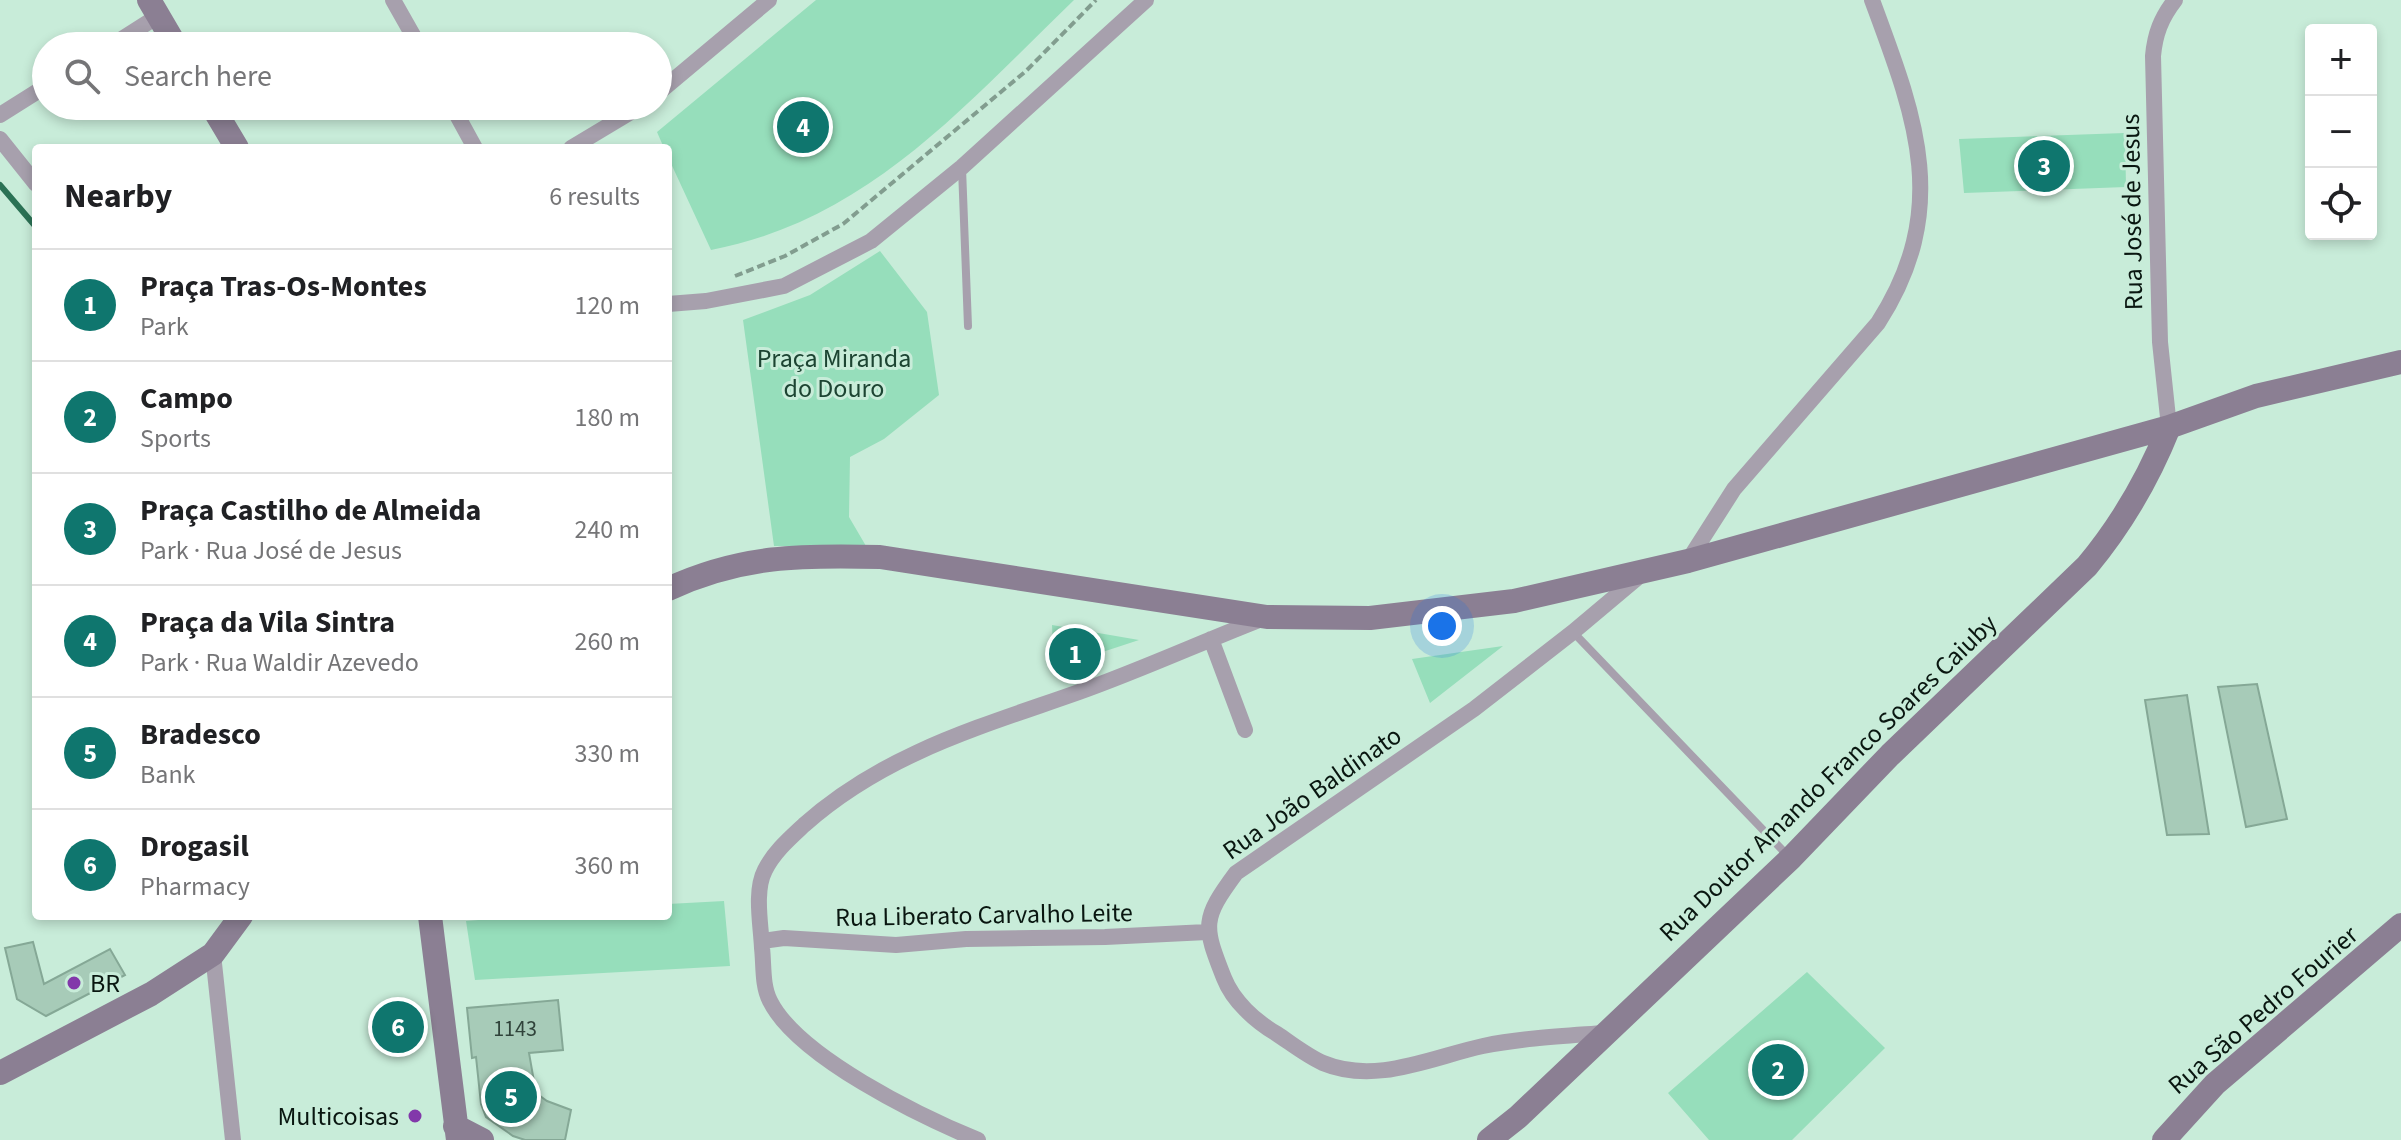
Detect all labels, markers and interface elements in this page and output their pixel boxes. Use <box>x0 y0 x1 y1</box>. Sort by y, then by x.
map controls <box>2305 24 2377 240</box>
button: + <box>2305 24 2377 96</box>
search box <box>32 32 672 120</box>
icon: search <box>60 54 104 98</box>
text: Search here <box>124 55 272 98</box>
button: − <box>2305 96 2377 168</box>
pin: 4 <box>777 97 829 157</box>
street label: Rua José de Jesus <box>2112 113 2152 311</box>
pin: 3 <box>2018 136 2070 196</box>
button: locate <box>2305 168 2377 240</box>
text: Nearby <box>64 172 172 221</box>
text: 6 results <box>549 178 640 215</box>
text: Praça Tras-Os-Montes <box>140 265 427 308</box>
text: 1 <box>83 287 97 324</box>
text: 120 m <box>574 287 640 324</box>
text: Park <box>140 308 189 345</box>
park label: Praça Miranda do Douro <box>757 340 911 407</box>
text: Campo <box>140 377 233 420</box>
text: 2 <box>83 399 97 436</box>
text: 180 m <box>574 399 640 436</box>
text: Sports <box>140 420 211 457</box>
text: Praça Castilho de Almeida <box>140 489 481 532</box>
text: 3 <box>83 511 97 548</box>
text: 240 m <box>574 511 640 548</box>
text: Park · Rua José de Jesus <box>140 532 402 569</box>
text: Praça da Vila Sintra <box>140 601 395 644</box>
your location <box>1422 606 1462 646</box>
street label: Rua Doutor Amando Franco Soares Caiuby <box>1651 606 2005 950</box>
text: 4 <box>83 623 97 660</box>
text: 260 m <box>574 623 640 660</box>
pin: 1 <box>1049 624 1101 684</box>
text: Park · Rua Waldir Azevedo <box>140 644 419 681</box>
text: Bradesco <box>140 713 261 756</box>
street label: Rua João Baldinato <box>1215 717 1409 869</box>
text: 5 <box>83 735 97 772</box>
text: 330 m <box>574 735 640 772</box>
text: Bank <box>140 756 195 793</box>
text: Drogasil <box>140 825 249 868</box>
text: 6 <box>83 847 97 884</box>
text: 360 m <box>574 847 640 884</box>
text: Pharmacy <box>140 868 250 905</box>
street label: Rua Liberato Carvalho Leite <box>835 894 1133 936</box>
street label: Rua São Pedro Fourier <box>2160 916 2367 1103</box>
place label: BR <box>90 965 120 1002</box>
marker: BR <box>65 974 83 992</box>
pin: 6 <box>372 997 424 1057</box>
house number: 1143 <box>493 1013 537 1045</box>
pin: 2 <box>1752 1040 1804 1100</box>
pin: 5 <box>485 1067 537 1127</box>
place label: Multicoisas <box>277 1098 399 1135</box>
marker: Multicoisas <box>406 1107 424 1125</box>

